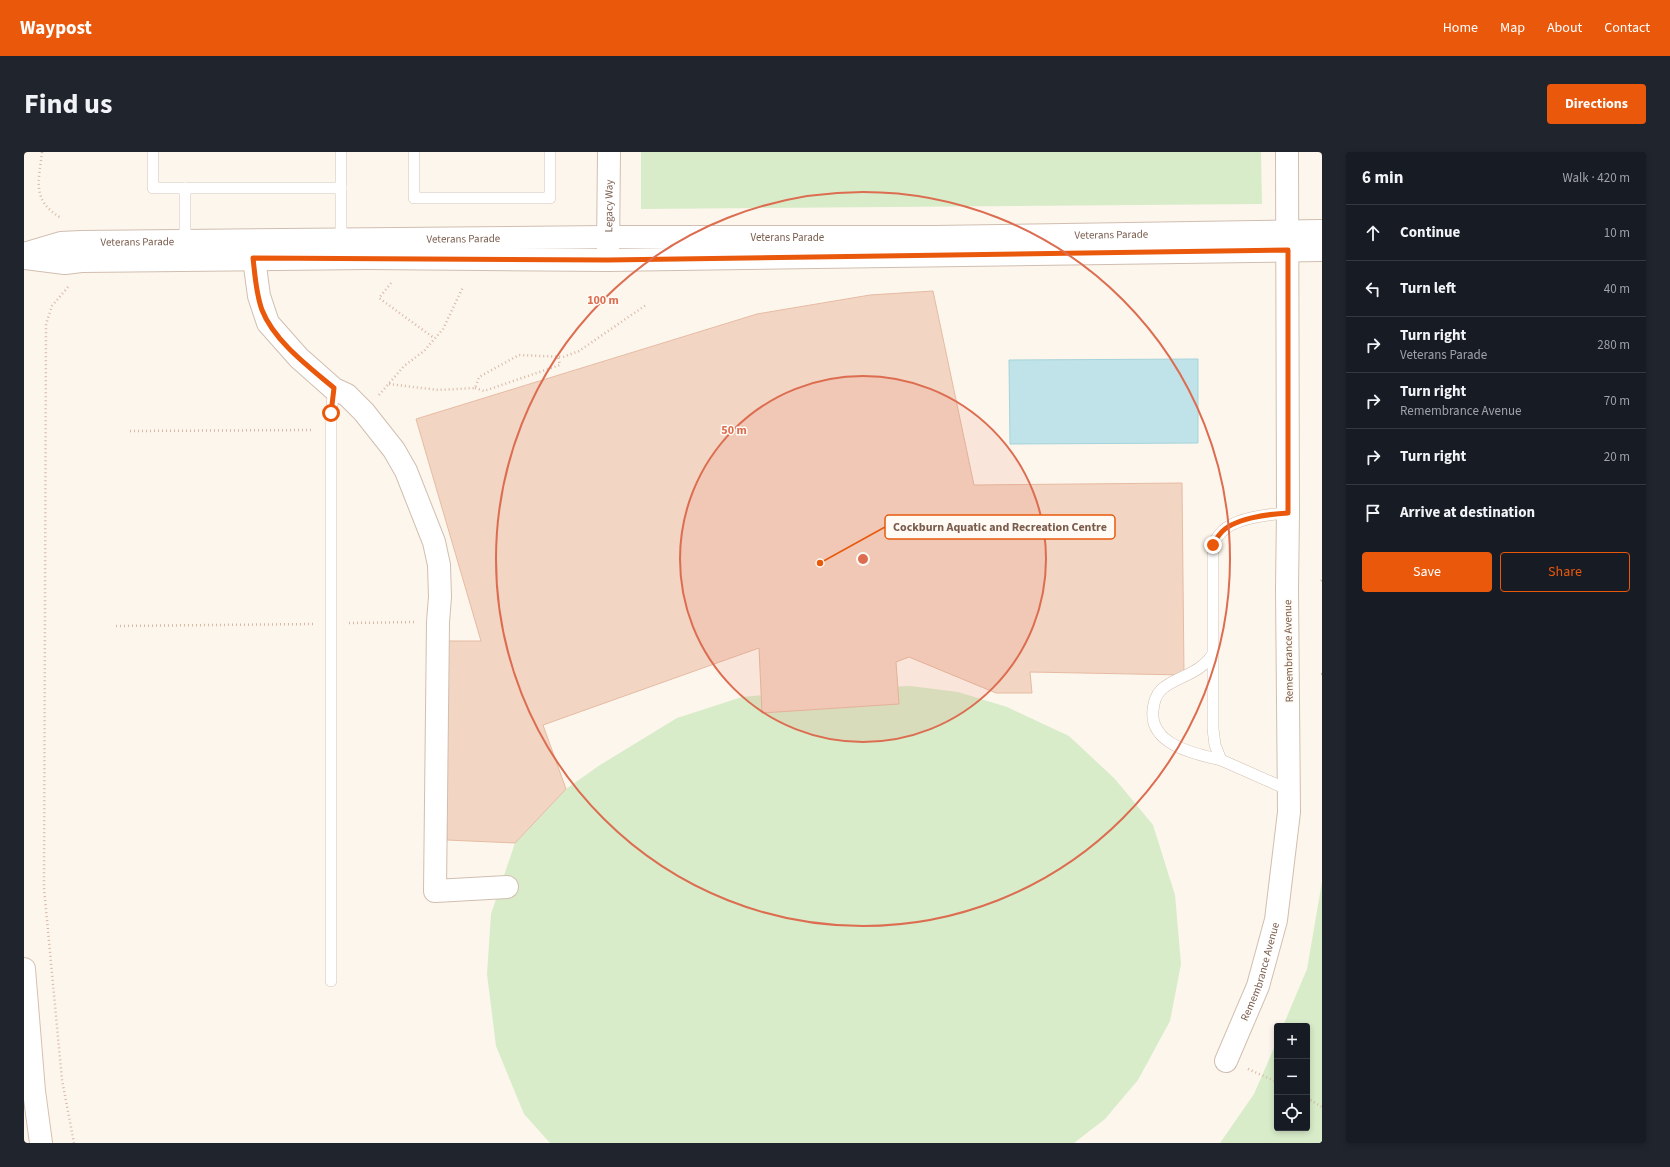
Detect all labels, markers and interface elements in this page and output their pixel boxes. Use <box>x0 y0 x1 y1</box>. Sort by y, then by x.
text: Waypost <box>20 15 92 42</box>
text: Home <box>1443 18 1478 38</box>
text: Map <box>1500 18 1525 38</box>
text: About <box>1547 18 1582 38</box>
text: Contact <box>1604 18 1650 38</box>
text: Find us <box>24 84 112 124</box>
button: Directions <box>1547 84 1646 124</box>
text: 6 min <box>1362 166 1403 190</box>
text: Walk · 420 m <box>1562 169 1630 187</box>
street label: Legacy Way <box>601 179 617 233</box>
icon: ahead <box>1362 222 1384 244</box>
text: Continue <box>1400 222 1460 243</box>
text: 10 m <box>1604 224 1630 242</box>
street label: Veterans Parade <box>1074 227 1149 243</box>
street label: Veterans Parade <box>750 230 825 245</box>
street label: Veterans Parade <box>426 231 501 247</box>
street label: Veterans Parade <box>100 234 175 250</box>
icon: left <box>1362 278 1384 300</box>
text: Turn left <box>1400 278 1456 299</box>
text: 40 m <box>1604 280 1630 298</box>
text: 100 m <box>587 292 619 309</box>
text: Turn right <box>1400 325 1466 346</box>
icon: right <box>1362 334 1384 356</box>
text: 280 m <box>1597 336 1630 354</box>
text: Veterans Parade <box>1400 346 1487 364</box>
text: Turn right <box>1400 381 1466 402</box>
icon: right <box>1362 390 1384 412</box>
text: 70 m <box>1604 392 1630 410</box>
text: Remembrance Avenue <box>1400 402 1522 420</box>
route start <box>322 404 340 422</box>
text: 50 m <box>721 422 747 439</box>
icon: right <box>1362 446 1384 468</box>
text: Turn right <box>1400 446 1466 467</box>
text: 20 m <box>1604 448 1630 466</box>
icon: arrive <box>1362 502 1384 524</box>
text: Arrive at destination <box>1400 502 1535 523</box>
callout: Cockburn Aquatic and Recreation Centre <box>885 515 1115 539</box>
text: Cockburn Aquatic and Recreation Centre <box>893 519 1107 536</box>
route end <box>1204 536 1222 554</box>
centre of rings <box>856 552 870 566</box>
button: Save <box>1362 552 1492 592</box>
button: Share <box>1500 552 1630 592</box>
street label: Remembrance Avenue <box>1280 599 1297 703</box>
street label: Remembrance Avenue <box>1237 920 1283 1023</box>
map controls <box>1274 1023 1310 1131</box>
button: + <box>1274 1023 1310 1059</box>
button: − <box>1274 1059 1310 1095</box>
button: locate <box>1274 1095 1310 1131</box>

